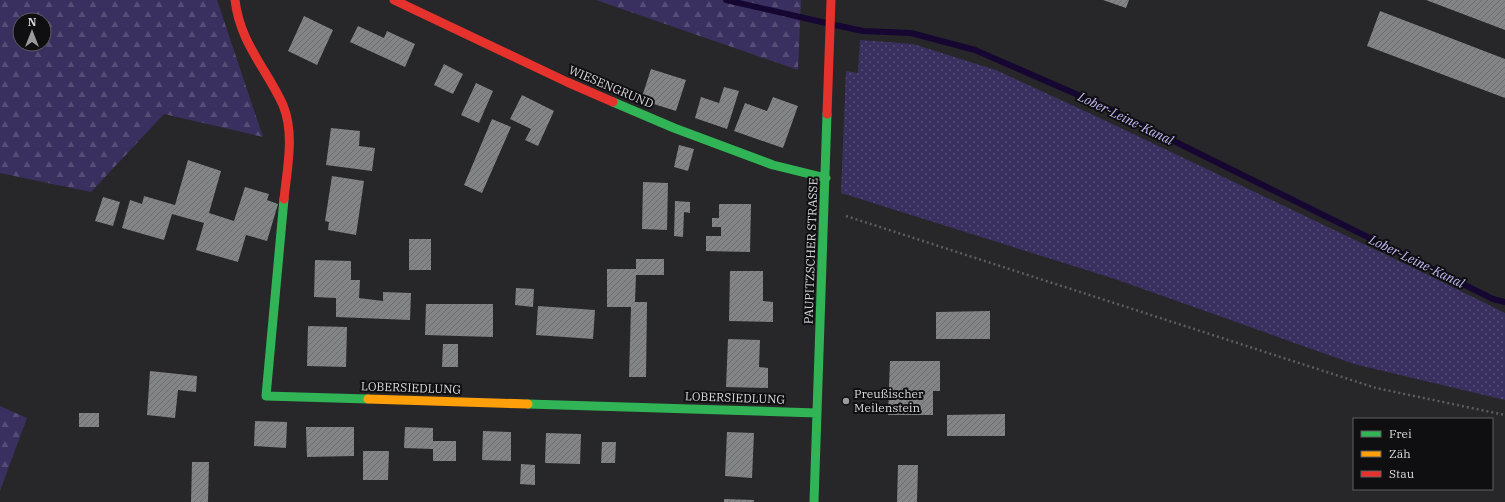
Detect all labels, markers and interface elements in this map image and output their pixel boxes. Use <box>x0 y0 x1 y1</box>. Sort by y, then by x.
north arrow <box>12 12 52 52</box>
text: N <box>28 15 37 29</box>
street label: WIESENGRUND <box>566 62 656 111</box>
water label: Lober-Leine-Kanal <box>1074 88 1177 149</box>
street label: PAUPITZSCHER STRASSE <box>800 177 821 324</box>
water label: Lober-Leine-Kanal <box>1365 231 1468 292</box>
street label: LOBERSIEDLUNG <box>361 378 462 397</box>
place label: Preußischer Meilenstein <box>854 386 924 415</box>
street label: LOBERSIEDLUNG <box>685 388 786 407</box>
marker: Preußischer Meilenstein <box>841 396 851 406</box>
legend <box>1353 418 1493 490</box>
text: Frei <box>1389 426 1412 441</box>
text: Zäh <box>1389 446 1411 461</box>
text: Stau <box>1389 466 1415 481</box>

